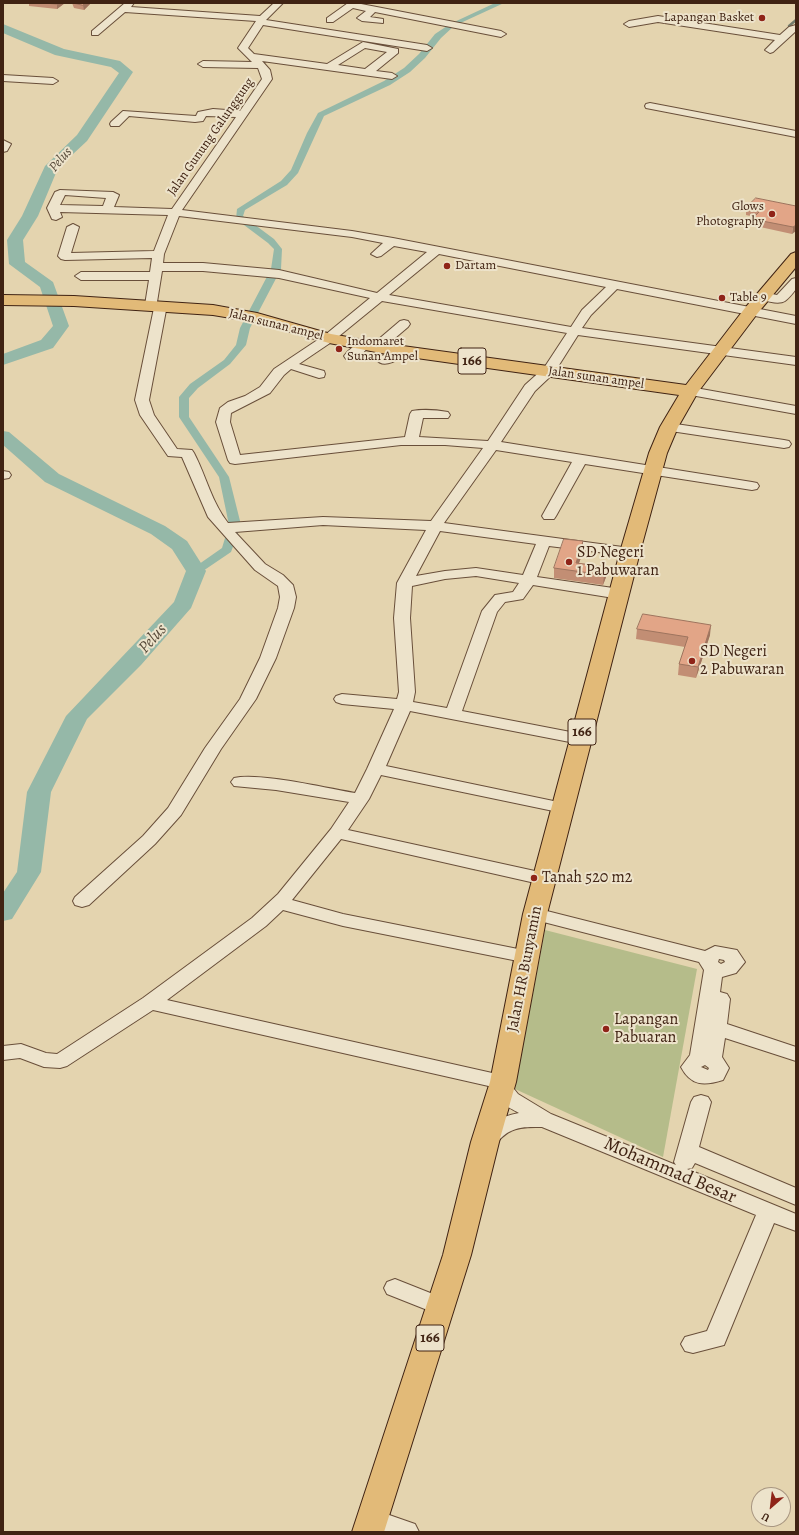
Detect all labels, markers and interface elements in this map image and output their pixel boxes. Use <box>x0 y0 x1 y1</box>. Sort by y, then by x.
place label: Lapangan Basket <box>664 10 754 26</box>
marker: Lapangan Basket <box>757 13 767 23</box>
street label: Jalan Gunung Galunggung <box>164 75 258 199</box>
water label: Pelus <box>46 144 76 176</box>
place label: Glows Photography <box>696 199 764 230</box>
marker: Glows Photography <box>767 209 777 219</box>
place label: Dartam <box>455 258 496 274</box>
marker: Dartam <box>442 261 452 271</box>
place label: Table 9 <box>730 290 767 306</box>
marker: Table 9 <box>717 293 727 303</box>
street label: Jalan sunan ampel <box>227 306 325 344</box>
place label: Indomaret Sunan Ampel <box>347 334 418 365</box>
marker: Indomaret Sunan Ampel <box>334 344 344 354</box>
road number: 166 <box>458 348 486 374</box>
street label: Jalan sunan ampel <box>547 364 645 392</box>
place label: SD Negeri 1 Pabuwaran <box>577 543 659 581</box>
marker: SD Negeri 1 Pabuwaran <box>564 557 574 567</box>
water label: Pelus <box>135 620 171 658</box>
place label: SD Negeri 2 Pabuwaran <box>700 642 784 680</box>
marker: SD Negeri 2 Pabuwaran <box>687 656 697 666</box>
road number: 166 <box>568 719 596 745</box>
place label: Tanah 520 m2 <box>542 868 632 888</box>
marker: Tanah 520 m2 <box>529 873 539 883</box>
street label: Jalan HR Bunyamin <box>503 904 547 1034</box>
place label: Lapangan Pabuaran <box>614 1010 678 1048</box>
marker: Lapangan Pabuaran <box>601 1024 611 1034</box>
street label: Mohammad Besar <box>600 1133 740 1209</box>
road number: 166 <box>416 1325 444 1351</box>
north arrow <box>751 1487 791 1527</box>
text: U <box>759 1509 772 1525</box>

